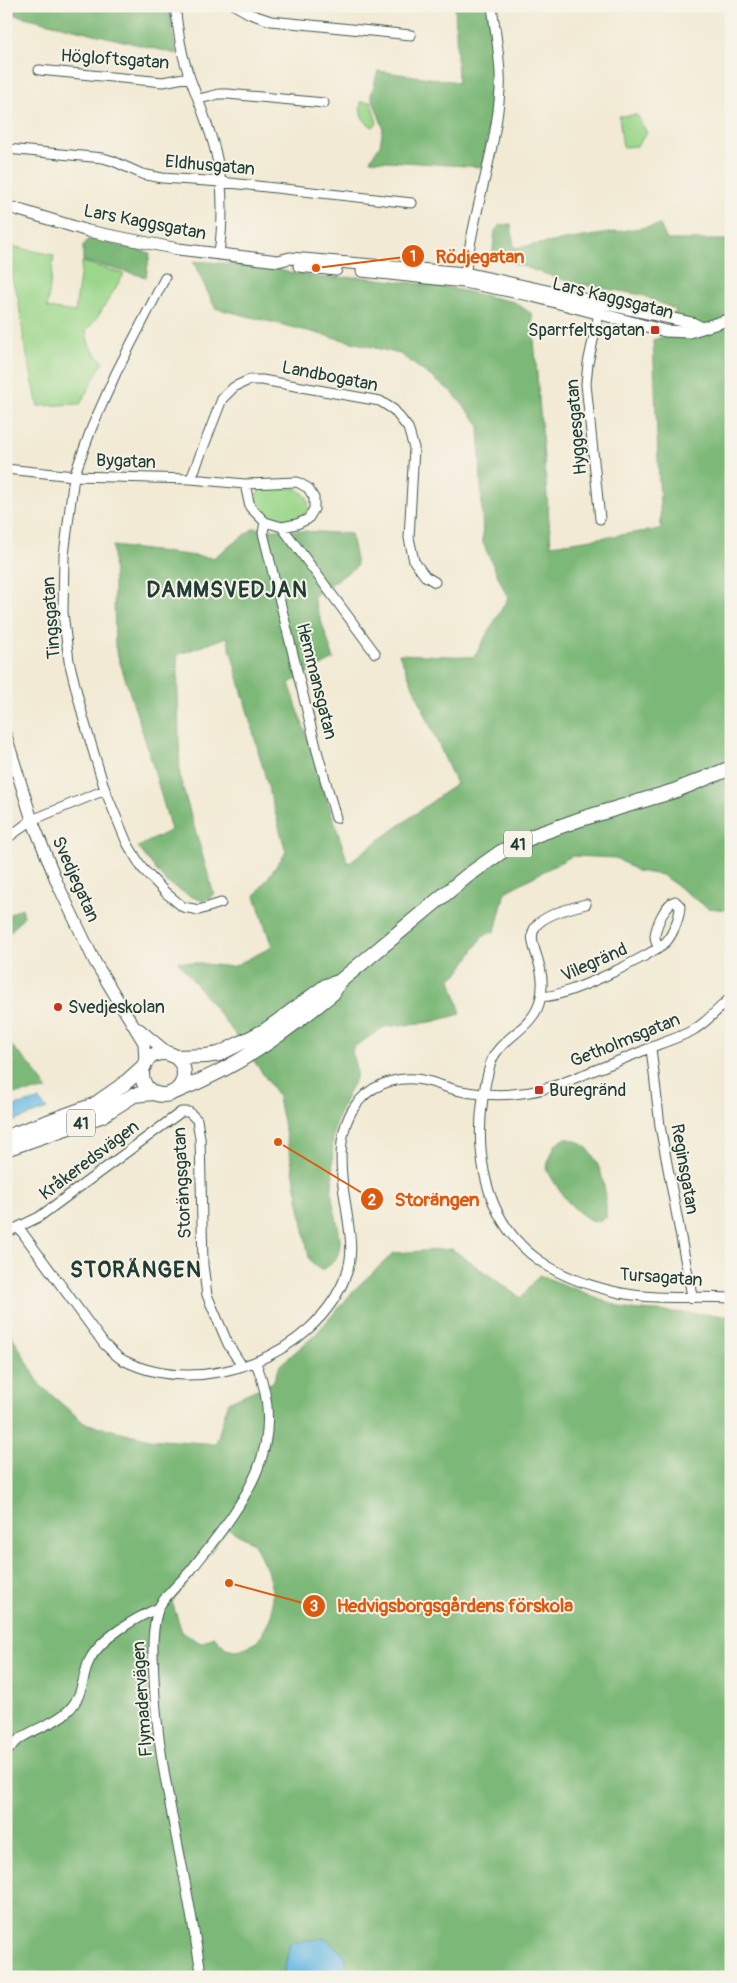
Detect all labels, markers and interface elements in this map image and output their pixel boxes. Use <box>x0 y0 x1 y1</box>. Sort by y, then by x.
street label: Högloftsgatan <box>60 44 170 75</box>
street label: Eldhusgatan <box>164 150 256 181</box>
street label: Lars Kaggsgatan <box>82 199 208 246</box>
callout: Rödjegatan <box>400 239 534 273</box>
text: Rödjegatan <box>436 245 525 269</box>
text: 1 <box>410 247 416 266</box>
street label: Lars Kaggsgatan <box>550 272 676 325</box>
place label: Sparrfeltsgatan <box>528 319 645 342</box>
marker: Sparrfeltsgatan <box>649 324 661 336</box>
street label: Landbogatan <box>280 356 380 397</box>
street label: Hyggesgatan <box>561 378 592 476</box>
street label: Bygatan <box>96 449 156 474</box>
street label: Tingsgatan <box>37 576 66 660</box>
district label: DAMMSVEDJAN <box>146 576 308 604</box>
street label: Hemmansgatan <box>291 621 342 742</box>
road number: 41 <box>504 831 532 858</box>
street label: Svedjegatan <box>46 833 105 926</box>
street label: Vilegränd <box>557 938 631 987</box>
place label: Svedjeskolan <box>68 996 165 1019</box>
marker: Svedjeskolan <box>52 1001 64 1013</box>
street label: Getholmsgatan <box>567 1008 683 1073</box>
place label: Buregränd <box>549 1079 626 1102</box>
marker: Buregränd <box>533 1084 545 1096</box>
road number: 41 <box>67 1110 95 1136</box>
street label: Kråkeredsvägen <box>35 1115 144 1205</box>
street label: Reginsgatan <box>665 1122 704 1216</box>
street label: Storängsgatan <box>168 1127 197 1239</box>
callout: Storängen <box>360 1182 489 1216</box>
text: Storängen <box>395 1188 480 1212</box>
text: 2 <box>368 1191 376 1210</box>
district label: STORÄNGEN <box>70 1256 202 1284</box>
street label: Tursagatan <box>619 1263 703 1292</box>
callout: Hedvigsborgsgårdens förskola <box>301 1589 583 1623</box>
text: Hedvigsborgsgårdens förskola <box>337 1594 573 1618</box>
text: 3 <box>310 1597 318 1616</box>
street label: Flymadervägen <box>127 1640 158 1758</box>

